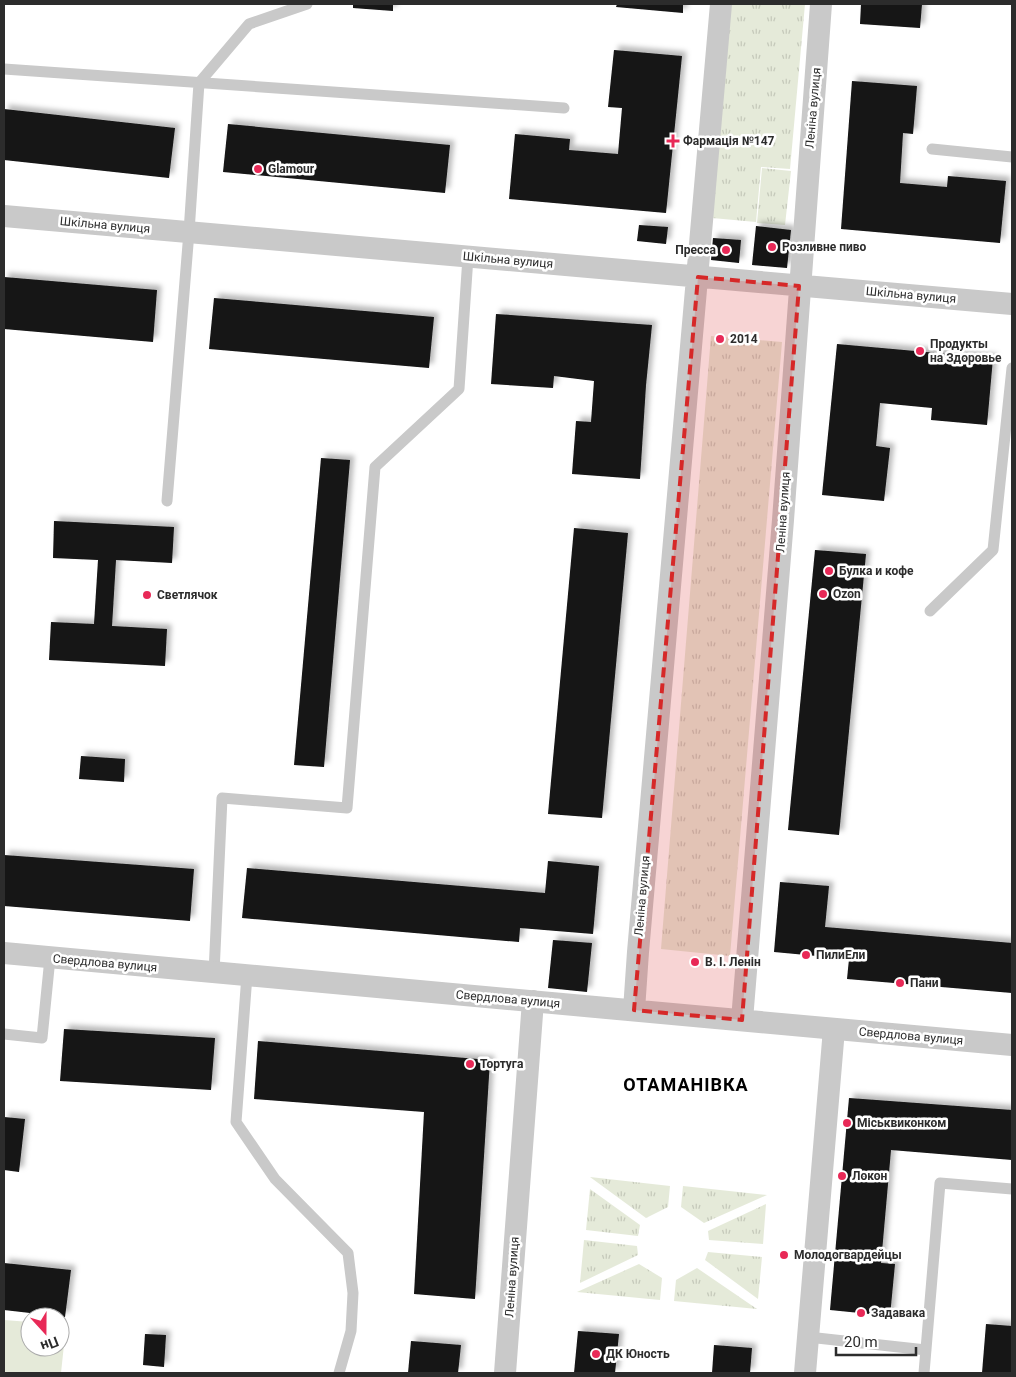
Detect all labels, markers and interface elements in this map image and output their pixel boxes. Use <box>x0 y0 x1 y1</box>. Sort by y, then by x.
street label: Леніна вулиця <box>802 67 824 149</box>
place label: Фармація №147 <box>683 134 775 148</box>
marker: Фармація №147 <box>667 135 679 147</box>
place label: Glamour <box>268 162 315 176</box>
marker: Glamour <box>252 163 264 175</box>
street label: Шкільна вулиця <box>59 214 151 236</box>
place label: Розливне пиво <box>782 240 867 254</box>
marker: Розливне пиво <box>766 241 778 253</box>
place label: Пресса <box>675 243 717 257</box>
marker: Пресса <box>720 244 732 256</box>
street label: Шкільна вулиця <box>462 249 554 271</box>
street label: Шкільна вулиця <box>865 284 957 306</box>
place label: 2014 <box>730 332 758 346</box>
marker: 2014 <box>714 333 726 345</box>
place label: Продукты на Здоровье <box>930 337 1002 365</box>
marker: Продукты на Здоровье <box>914 345 926 357</box>
street label: Леніна вулиця <box>773 471 793 553</box>
place label: Булка и кофе <box>839 564 914 578</box>
marker: Булка и кофе <box>823 565 835 577</box>
place label: Ozon <box>833 587 861 601</box>
place label: Светлячок <box>157 588 218 602</box>
marker: Ozon <box>817 588 829 600</box>
marker: Светлячок <box>141 589 153 601</box>
street label: Леніна вулиця <box>631 855 653 937</box>
place label: ПилиЕли <box>816 948 865 962</box>
marker: ПилиЕли <box>800 949 812 961</box>
street label: Свердлова вулиця <box>52 951 158 975</box>
place label: В. І. Ленін <box>705 955 761 969</box>
marker: В. І. Ленін <box>689 956 701 968</box>
place label: Пани <box>910 976 939 990</box>
marker: Пани <box>894 977 906 989</box>
street label: Свердлова вулиця <box>455 987 561 1011</box>
street label: Свердлова вулиця <box>858 1024 964 1048</box>
place label: Тортуга <box>480 1057 524 1071</box>
marker: Тортуга <box>464 1058 476 1070</box>
district label: ОТАМАНІВКА <box>623 1074 749 1095</box>
place label: Міськвиконком <box>857 1116 946 1130</box>
marker: Міськвиконком <box>841 1117 853 1129</box>
place label: Локон <box>852 1169 888 1183</box>
marker: Локон <box>836 1170 848 1182</box>
street label: Леніна вулиця <box>502 1236 522 1318</box>
place label: Молодогвардейцы <box>794 1248 902 1262</box>
marker: Молодогвардейцы <box>778 1249 790 1261</box>
place label: Задавака <box>871 1306 926 1320</box>
north arrow <box>20 1307 70 1357</box>
marker: Задавака <box>855 1307 867 1319</box>
scale bar <box>836 1324 916 1356</box>
text: Пн <box>38 1333 61 1355</box>
text: 20 m <box>844 1333 878 1351</box>
place label: ДК Юность <box>606 1347 670 1361</box>
marker: ДК Юность <box>590 1348 602 1360</box>

